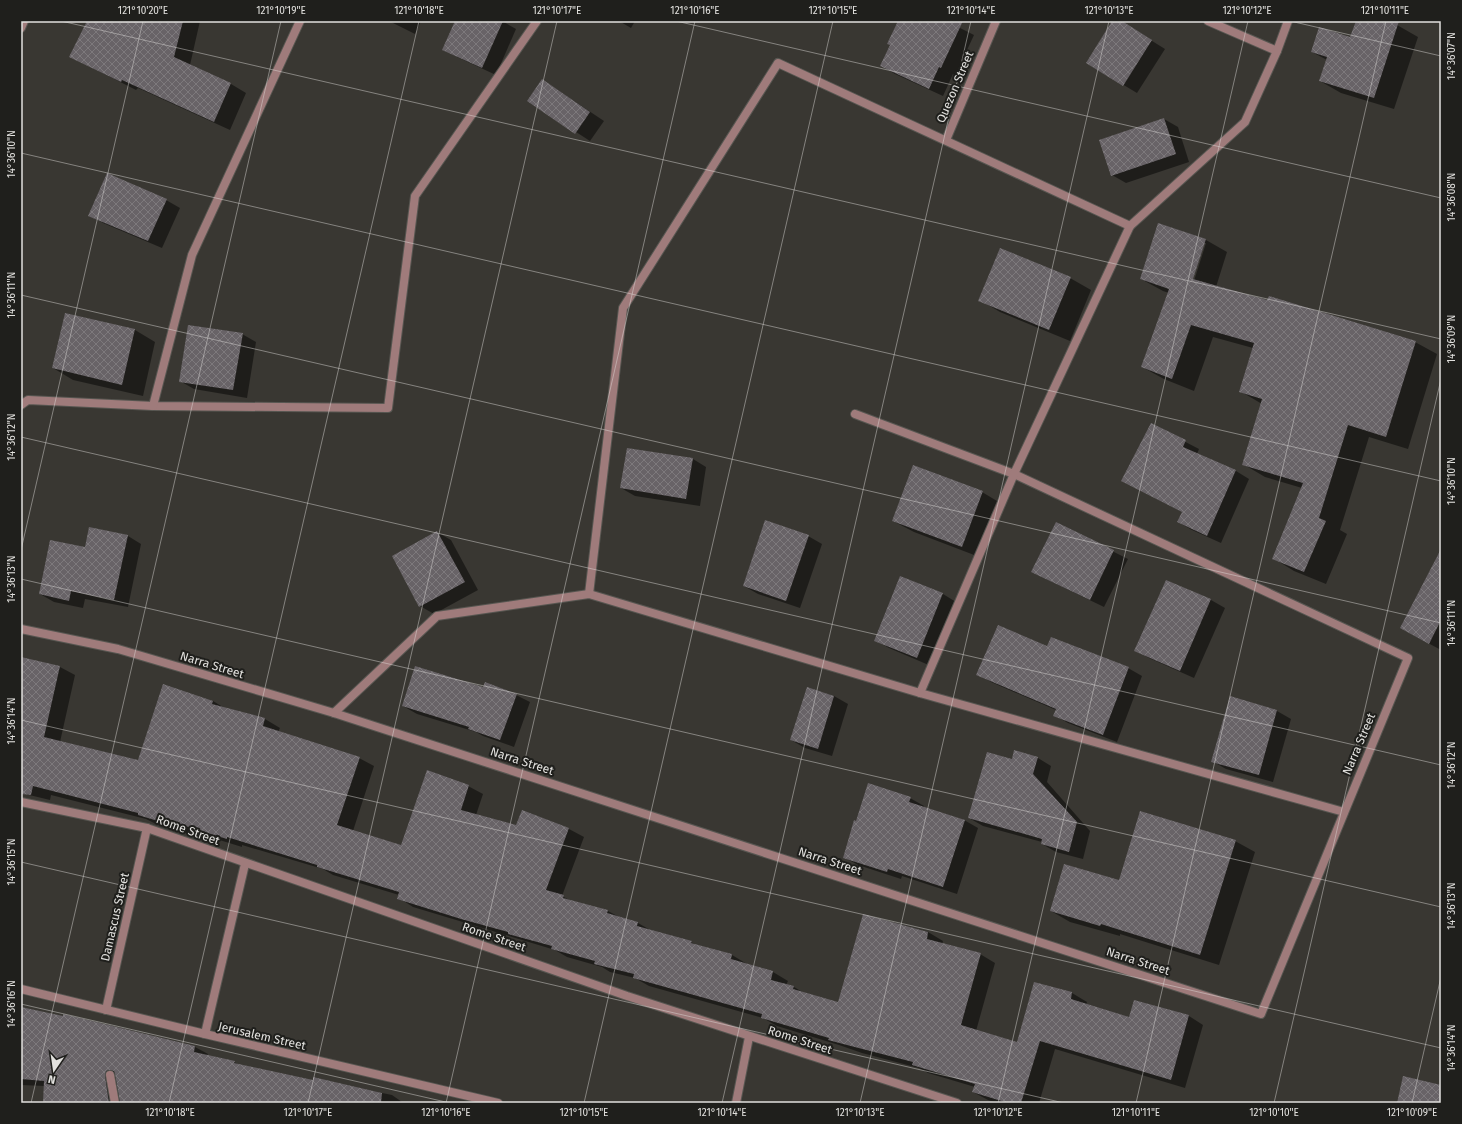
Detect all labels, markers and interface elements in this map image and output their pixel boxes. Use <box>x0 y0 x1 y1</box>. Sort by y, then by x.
text: 121°10'20"E <box>118 5 168 17</box>
text: 121°10'19"E <box>256 5 306 17</box>
text: 121°10'18"E <box>394 5 444 17</box>
text: 121°10'17"E <box>533 5 581 17</box>
text: 121°10'16"E <box>670 5 720 17</box>
text: 121°10'15"E <box>809 5 857 17</box>
text: 121°10'14"E <box>946 5 996 17</box>
text: 121°10'13"E <box>1084 5 1134 17</box>
text: 121°10'12"E <box>1222 5 1272 17</box>
text: 121°10'11"E <box>1361 5 1409 17</box>
text: 14°36'07"N <box>1446 32 1458 80</box>
street label: Quezon Street <box>934 48 977 125</box>
text: 14°36'10"N <box>6 130 18 178</box>
text: 14°36'08"N <box>1446 173 1458 221</box>
text: 14°36'11"N <box>6 272 18 318</box>
text: 14°36'09"N <box>1446 315 1458 363</box>
text: 14°36'12"N <box>6 413 18 461</box>
text: 14°36'10"N <box>1446 457 1458 505</box>
text: 14°36'13"N <box>6 555 18 603</box>
text: 14°36'11"N <box>1446 600 1458 646</box>
street label: Narra Street <box>178 649 246 682</box>
text: 14°36'14"N <box>6 697 18 745</box>
street label: Narra Street <box>1340 710 1379 777</box>
text: 14°36'12"N <box>1446 741 1458 789</box>
street label: Narra Street <box>489 744 556 778</box>
street label: Rome Street <box>154 812 222 848</box>
text: 14°36'15"N <box>6 838 18 886</box>
street label: Narra Street <box>797 844 864 878</box>
street label: Damascus Street <box>98 871 132 963</box>
text: 14°36'13"N <box>1446 882 1458 930</box>
street label: Rome Street <box>460 920 528 955</box>
street label: Narra Street <box>1105 944 1172 978</box>
text: 14°36'16"N <box>6 980 18 1028</box>
street label: Jerusalem Street <box>217 1019 308 1053</box>
street label: Rome Street <box>766 1023 834 1057</box>
text: 14°36'14"N <box>1446 1024 1458 1072</box>
north arrow <box>34 1050 74 1090</box>
text: N <box>47 1072 57 1086</box>
text: 121°10'18"E <box>145 1107 195 1119</box>
text: 121°10'17"E <box>284 1107 332 1119</box>
text: 121°10'16"E <box>421 1107 471 1119</box>
text: 121°10'15"E <box>560 1107 608 1119</box>
text: 121°10'14"E <box>697 1107 747 1119</box>
text: 121°10'13"E <box>835 1107 885 1119</box>
text: 121°10'12"E <box>973 1107 1023 1119</box>
text: 121°10'11"E <box>1112 1107 1160 1119</box>
text: 121°10'10"E <box>1249 1107 1299 1119</box>
text: 121°10'09"E <box>1387 1107 1437 1119</box>

